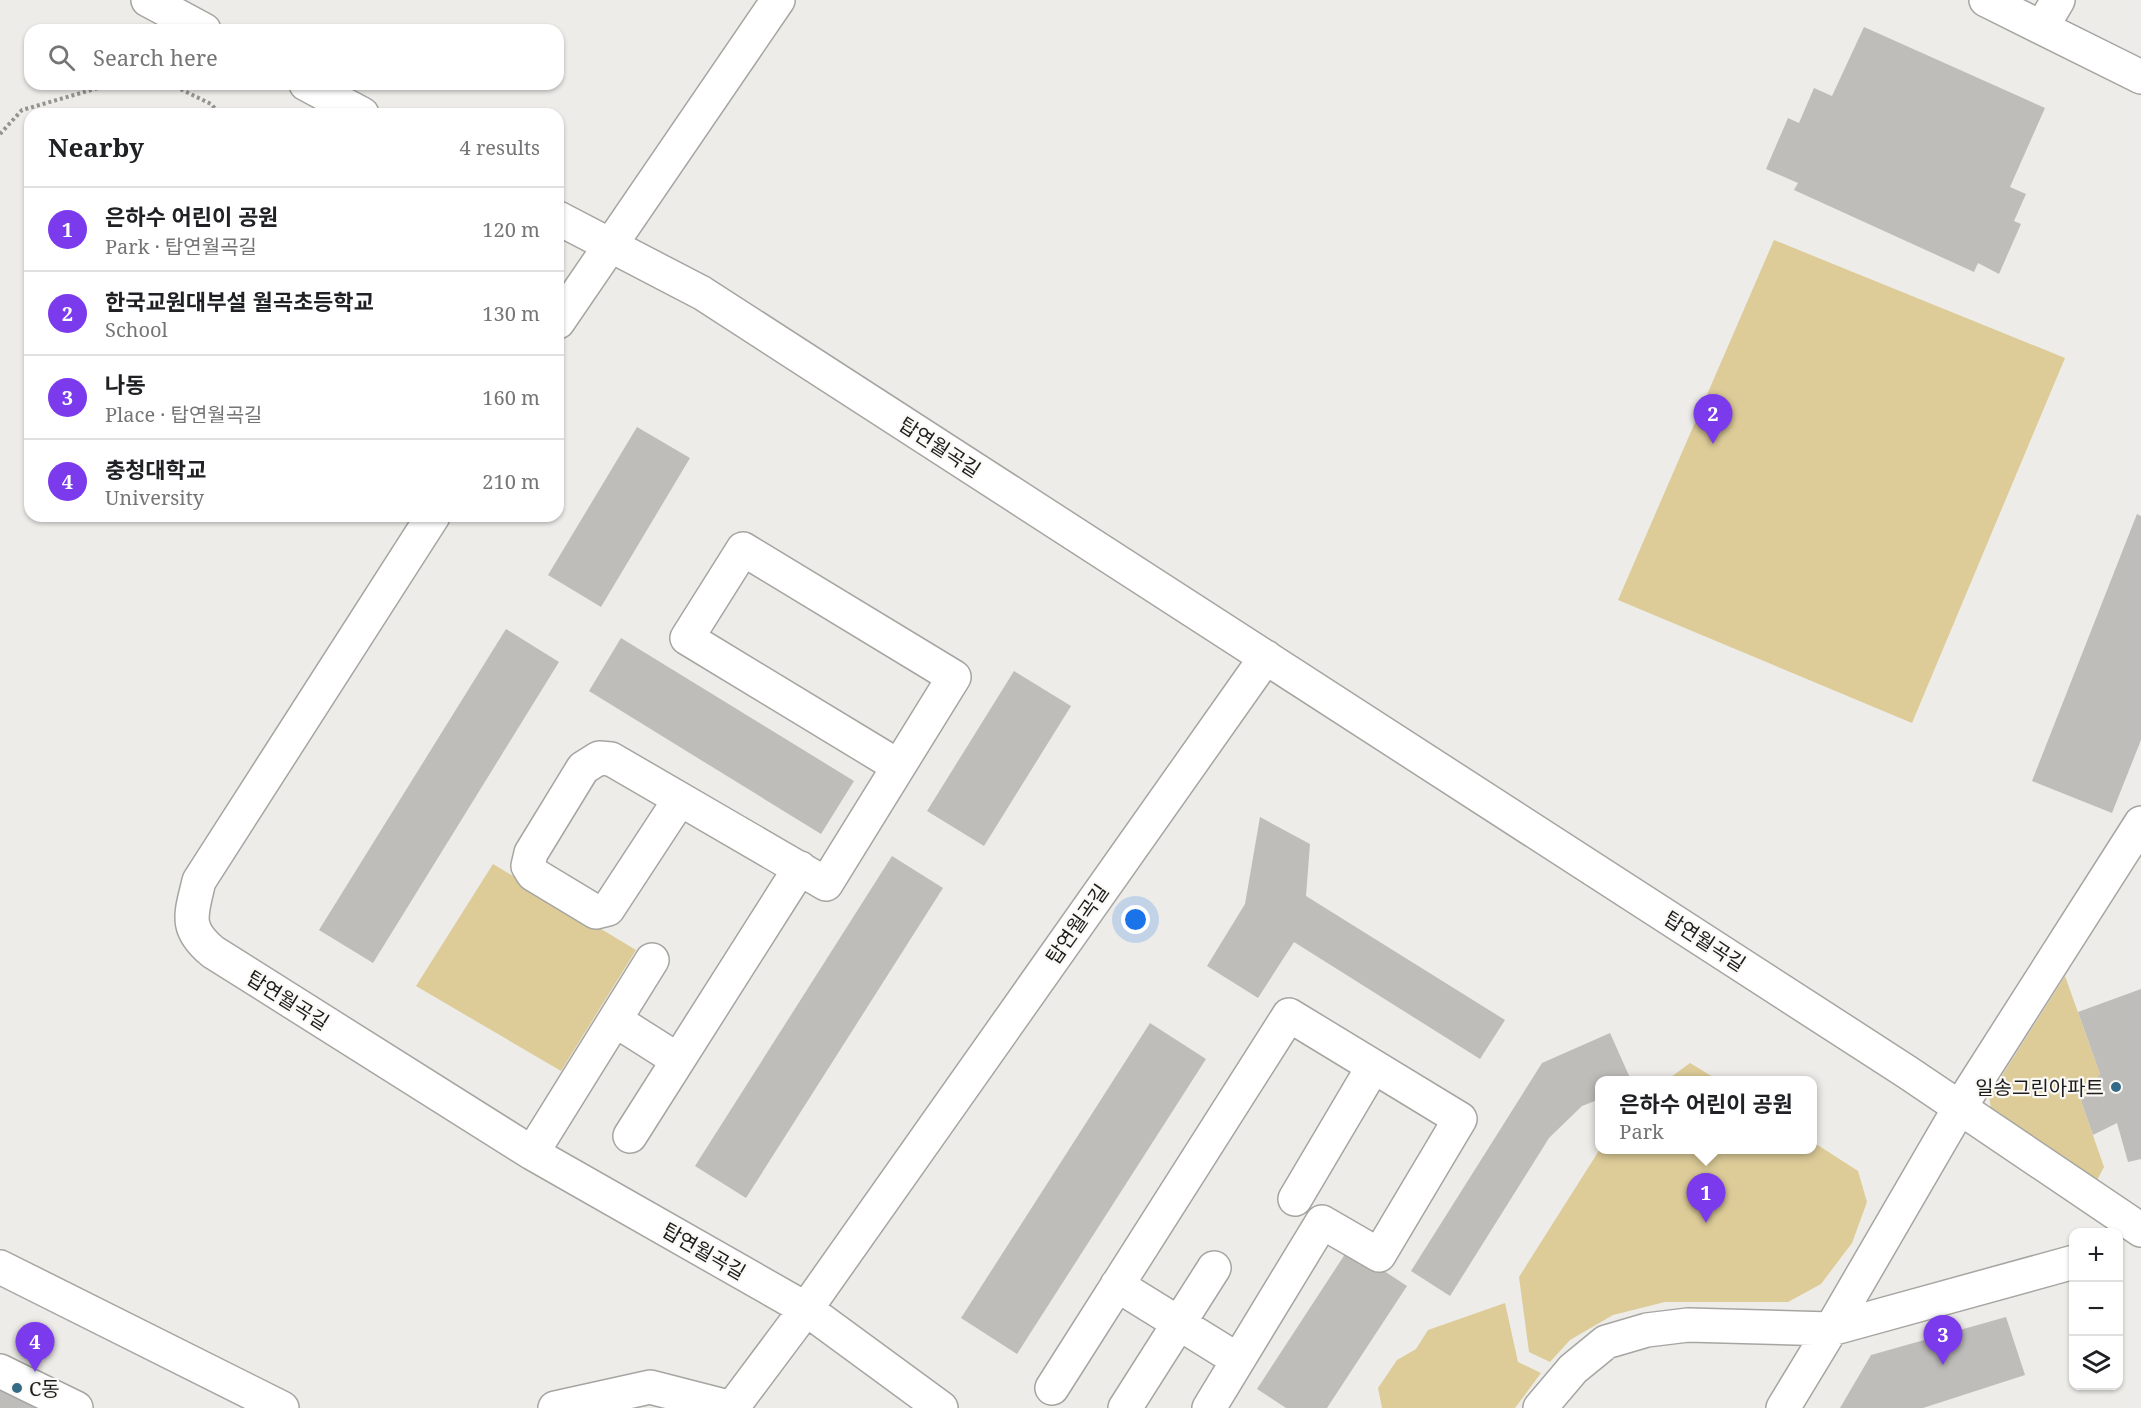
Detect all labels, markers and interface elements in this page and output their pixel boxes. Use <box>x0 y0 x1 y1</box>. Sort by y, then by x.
search box <box>24 24 564 90</box>
icon: search <box>45 41 78 74</box>
text: Search here <box>93 42 218 72</box>
text: Nearby <box>48 129 144 165</box>
text: 4 results <box>460 134 540 161</box>
text: 은하수 어린이 공원 <box>105 201 278 231</box>
text: 1 <box>62 216 73 243</box>
text: 120 m <box>482 216 540 243</box>
text: Park · 탑연월곡길 <box>105 233 257 260</box>
text: 한국교원대부설 월곡초등학교 <box>105 286 374 316</box>
text: 2 <box>62 300 73 327</box>
text: 130 m <box>482 300 540 327</box>
text: School <box>105 316 168 343</box>
text: 나동 <box>105 369 145 399</box>
text: 3 <box>62 384 73 411</box>
text: 160 m <box>482 384 540 411</box>
pin: 2 <box>1694 394 1732 444</box>
text: Place · 탑연월곡길 <box>105 401 262 428</box>
street label: 탑연월곡길 <box>894 411 986 483</box>
text: 충청대학교 <box>105 454 206 484</box>
text: 4 <box>62 468 73 495</box>
text: 210 m <box>482 468 540 495</box>
text: University <box>105 484 204 511</box>
street label: 탑연월곡길 <box>1040 879 1114 969</box>
your location <box>1121 905 1150 934</box>
street label: 탑연월곡길 <box>1659 905 1751 977</box>
street label: 탑연월곡길 <box>242 964 334 1036</box>
place label: 일송그린아파트 <box>1975 1074 2104 1101</box>
popup <box>1595 1076 1817 1154</box>
marker: 일송그린아파트 <box>2109 1080 2123 1094</box>
text: 은하수 어린이 공원 <box>1619 1088 1793 1118</box>
text: Park <box>1619 1118 1664 1145</box>
pin: 1 <box>1686 1174 1726 1223</box>
street label: 탑연월곡길 <box>657 1216 751 1286</box>
map controls <box>2069 1228 2123 1390</box>
button: + <box>2069 1228 2123 1282</box>
button: − <box>2069 1282 2123 1336</box>
pin: 3 <box>1924 1316 1962 1365</box>
pin: 4 <box>15 1322 54 1372</box>
button: layers <box>2069 1336 2123 1390</box>
place label: C동 <box>29 1375 60 1402</box>
marker: C동 <box>10 1381 24 1395</box>

